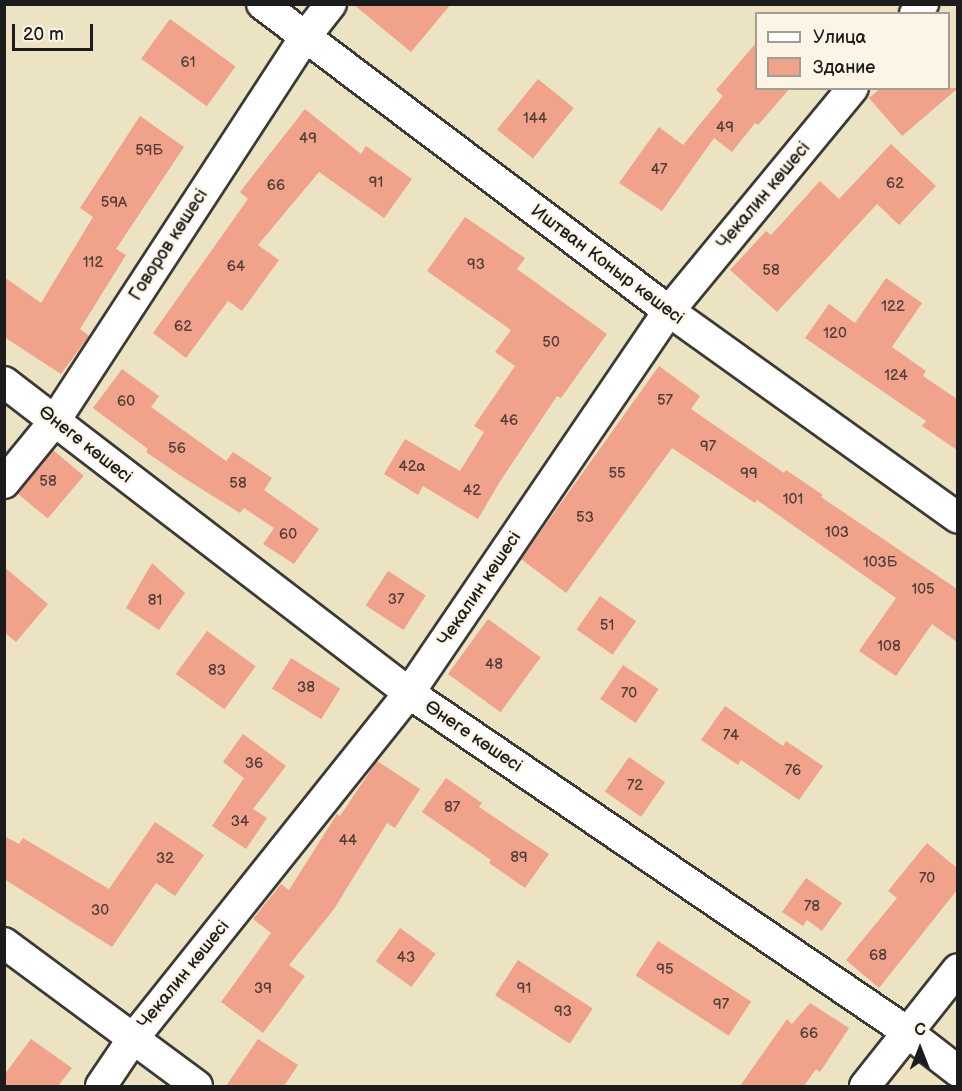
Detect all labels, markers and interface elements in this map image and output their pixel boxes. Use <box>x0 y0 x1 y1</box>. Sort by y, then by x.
scale bar <box>15 12 96 50</box>
legend <box>755 12 950 90</box>
text: 20 m <box>23 24 64 45</box>
text: Улица <box>813 27 866 48</box>
house number: 61 <box>181 54 195 72</box>
text: Здание <box>813 57 875 78</box>
house number: 144 <box>523 110 547 128</box>
house number: 49 <box>716 119 734 137</box>
house number: 49 <box>299 130 317 148</box>
street label: Чекалин көшесі <box>713 138 815 254</box>
house number: 59Б <box>135 142 163 160</box>
house number: 47 <box>651 161 667 179</box>
house number: 91 <box>369 174 383 192</box>
house number: 62 <box>886 175 904 193</box>
house number: 66 <box>267 177 285 195</box>
street label: Говоров көшесі <box>125 185 213 305</box>
house number: 59А <box>101 194 127 212</box>
street label: Иштван Коныр көшесі <box>526 200 688 330</box>
house number: 112 <box>83 254 103 272</box>
house number: 93 <box>467 256 485 274</box>
house number: 64 <box>227 258 245 276</box>
house number: 58 <box>762 262 780 280</box>
house number: 122 <box>881 298 905 316</box>
house number: 62 <box>174 318 192 336</box>
house number: 120 <box>823 325 847 343</box>
house number: 50 <box>542 334 560 352</box>
house number: 124 <box>884 367 908 385</box>
house number: 57 <box>657 392 673 410</box>
house number: 60 <box>117 393 135 411</box>
street label: Өнеге көшесі <box>34 402 136 488</box>
house number: 46 <box>500 412 518 430</box>
house number: 97 <box>700 438 716 456</box>
house number: 56 <box>168 440 186 458</box>
house number: 42а <box>399 458 425 476</box>
house number: 55 <box>608 465 626 483</box>
house number: 99 <box>740 465 758 483</box>
house number: 58 <box>39 473 57 491</box>
house number: 58 <box>229 475 247 493</box>
house number: 42 <box>463 482 481 500</box>
house number: 101 <box>783 491 803 509</box>
house number: 53 <box>576 509 594 527</box>
house number: 103 <box>825 524 849 542</box>
house number: 60 <box>279 526 297 544</box>
street label: Чекалин көшесі <box>434 528 526 650</box>
house number: 103Б <box>863 554 897 572</box>
house number: 105 <box>911 581 935 599</box>
house number: 37 <box>388 591 404 609</box>
house number: 81 <box>148 592 162 610</box>
house number: 51 <box>600 617 614 635</box>
house number: 108 <box>877 638 901 656</box>
house number: 48 <box>485 656 503 674</box>
house number: 83 <box>208 662 226 680</box>
house number: 38 <box>297 679 315 697</box>
house number: 70 <box>621 685 637 703</box>
street label: Өнеге көшесі <box>420 696 526 778</box>
house number: 74 <box>723 727 739 745</box>
house number: 36 <box>245 755 263 773</box>
house number: 76 <box>785 762 801 780</box>
house number: 72 <box>627 777 643 795</box>
house number: 87 <box>444 799 460 817</box>
house number: 34 <box>231 813 249 831</box>
house number: 44 <box>339 832 357 850</box>
house number: 89 <box>510 849 528 867</box>
house number: 32 <box>156 850 174 868</box>
house number: 70 <box>919 870 935 888</box>
house number: 78 <box>804 898 820 916</box>
house number: 30 <box>91 902 109 920</box>
street label: Чекалин көшесі <box>134 916 234 1034</box>
house number: 68 <box>869 947 887 965</box>
house number: 43 <box>397 949 415 967</box>
house number: 95 <box>656 961 674 979</box>
house number: 39 <box>254 980 272 998</box>
house number: 91 <box>517 980 531 998</box>
house number: 97 <box>713 996 729 1014</box>
house number: 93 <box>554 1003 572 1021</box>
north arrow <box>890 1019 950 1079</box>
text: С <box>914 1021 926 1040</box>
house number: 66 <box>800 1025 818 1043</box>

